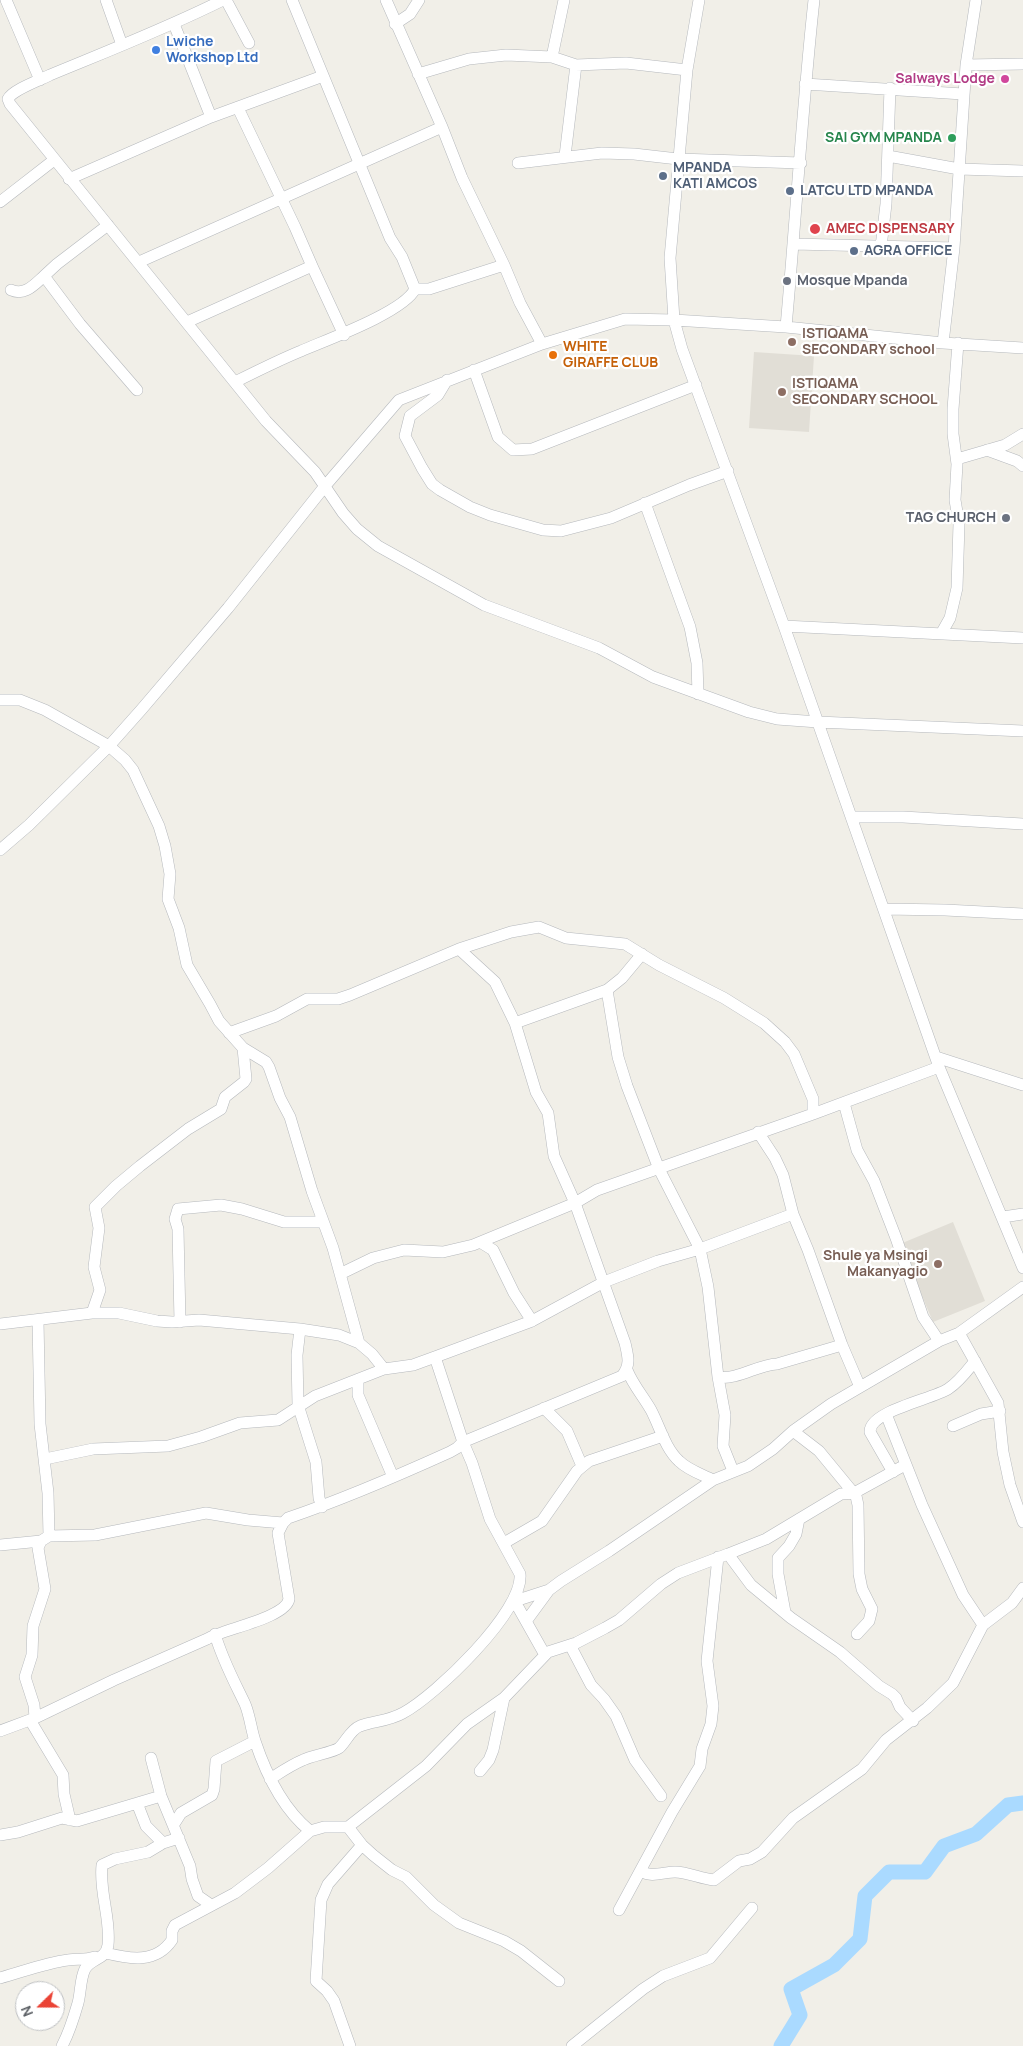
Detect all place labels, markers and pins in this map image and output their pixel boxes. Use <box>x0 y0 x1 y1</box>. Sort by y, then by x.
place label: Lwiche Workshop Ltd <box>166 34 258 66</box>
marker: Lwiche Workshop Ltd <box>150 44 162 56</box>
place label: Salways Lodge <box>895 71 995 87</box>
marker: Salways Lodge <box>999 73 1011 85</box>
place label: SAI GYM MPANDA <box>825 130 942 146</box>
marker: SAI GYM MPANDA <box>946 132 958 144</box>
place label: MPANDA KATI AMCOS <box>673 160 757 192</box>
marker: MPANDA KATI AMCOS <box>657 170 669 182</box>
place label: LATCU LTD MPANDA <box>800 183 933 199</box>
marker: LATCU LTD MPANDA <box>784 185 796 197</box>
place label: AMEC DISPENSARY <box>826 221 955 237</box>
marker: AMEC DISPENSARY <box>808 222 822 236</box>
place label: AGRA OFFICE <box>864 243 952 259</box>
marker: AGRA OFFICE <box>848 245 860 257</box>
place label: Mosque Mpanda <box>797 273 908 289</box>
marker: Mosque Mpanda <box>781 275 793 287</box>
place label: ISTIQAMA SECONDARY school <box>802 326 935 358</box>
marker: ISTIQAMA SECONDARY school <box>786 336 798 348</box>
place label: WHITE GIRAFFE CLUB <box>563 339 658 372</box>
marker: WHITE GIRAFFE CLUB <box>547 349 559 361</box>
place label: ISTIQAMA SECONDARY SCHOOL <box>792 376 937 408</box>
marker: ISTIQAMA SECONDARY SCHOOL <box>776 386 788 398</box>
place label: TAG CHURCH <box>906 510 996 526</box>
marker: TAG CHURCH <box>1000 512 1012 524</box>
place label: Shule ya Msingi Makanyagio <box>823 1248 928 1280</box>
marker: Shule ya Msingi Makanyagio <box>932 1258 944 1270</box>

